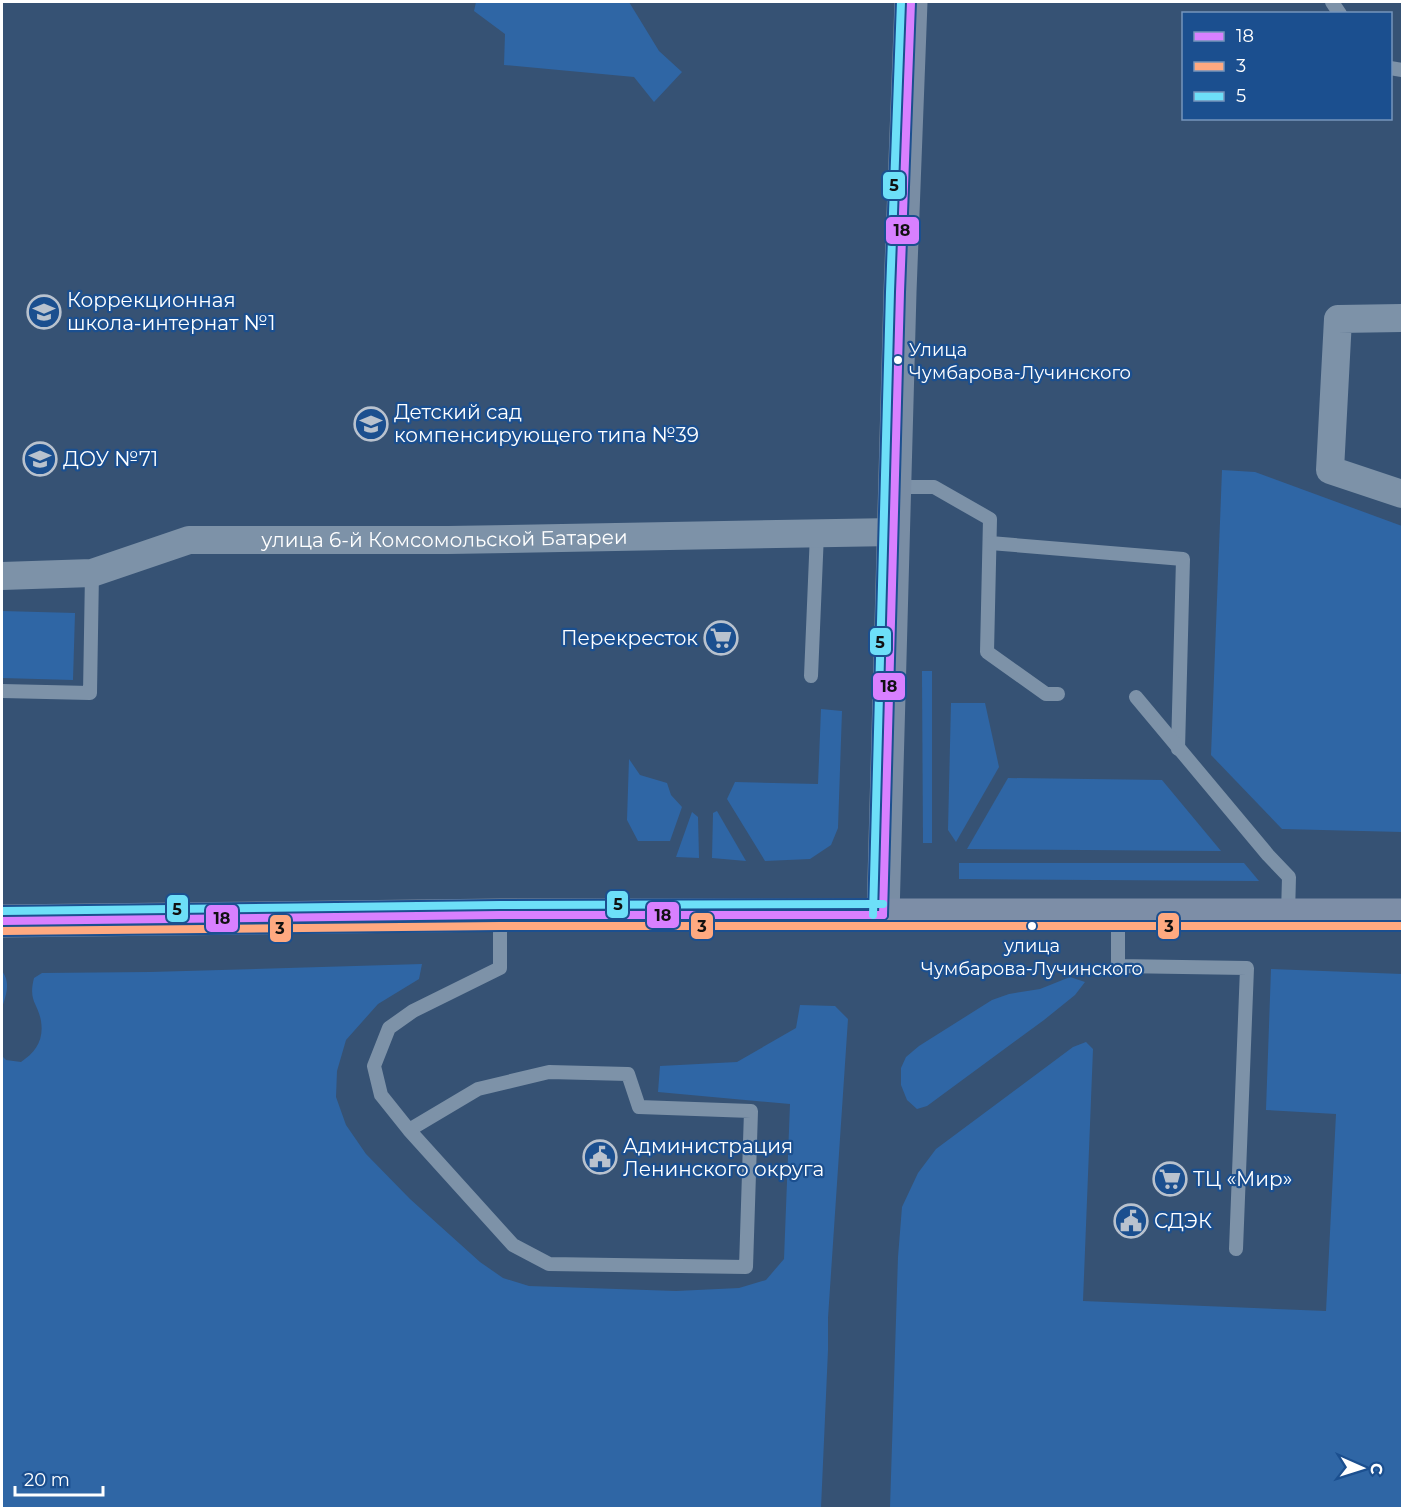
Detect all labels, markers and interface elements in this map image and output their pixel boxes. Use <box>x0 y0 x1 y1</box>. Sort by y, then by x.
legend <box>1182 12 1392 120</box>
text: 18 <box>1236 25 1254 47</box>
text: 3 <box>1236 55 1246 77</box>
text: 5 <box>1236 85 1246 107</box>
line badge: 5 <box>882 171 906 200</box>
text: 5 <box>889 176 899 195</box>
line badge: 18 <box>885 216 920 245</box>
text: 18 <box>894 221 910 240</box>
place label: Коррекционная школа-интернат №1 <box>67 288 275 335</box>
school or university icon: Коррекционная школа-интернат №1 <box>26 294 62 330</box>
place label: Улица Чумбарова-Лучинского <box>909 339 1131 384</box>
marker: Улица Чумбарова-Лучинского <box>892 354 904 366</box>
place label: Детский сад компенсирующего типа №39 <box>394 400 699 447</box>
school or university icon: Детский сад компенсирующего типа №39 <box>353 406 389 442</box>
school or university icon: ДОУ №71 <box>22 441 58 477</box>
place label: ДОУ №71 <box>63 447 158 471</box>
street label: улица 6-й Комсомольской Батареи <box>260 525 628 552</box>
supermarket icon: Перекресток <box>703 620 739 656</box>
place label: Перекресток <box>561 626 698 650</box>
line badge: 5 <box>869 627 892 656</box>
text: 5 <box>875 633 885 652</box>
line badge: 18 <box>872 672 906 701</box>
text: 18 <box>881 677 897 696</box>
line badge: 5 <box>606 890 629 919</box>
line badge: 5 <box>166 894 189 923</box>
text: 5 <box>613 895 623 914</box>
text: 5 <box>172 900 182 919</box>
line badge: 18 <box>646 901 680 929</box>
line badge: 18 <box>205 904 239 933</box>
text: 18 <box>655 906 671 925</box>
text: 18 <box>214 909 230 928</box>
line badge: 3 <box>690 912 714 940</box>
line badge: 3 <box>1157 912 1180 940</box>
line badge: 3 <box>269 914 292 943</box>
text: 3 <box>696 917 707 936</box>
text: 3 <box>1163 917 1174 936</box>
text: 3 <box>274 919 285 938</box>
marker: улица Чумбарова-Лучинского <box>1026 920 1038 932</box>
place label: улица Чумбарова-Лучинского <box>921 935 1143 980</box>
place label: Администрация Ленинского округа <box>623 1134 824 1181</box>
public building icon: Администрация Ленинского округа <box>582 1139 618 1175</box>
supermarket icon: ТЦ «Мир» <box>1152 1161 1188 1197</box>
place label: ТЦ «Мир» <box>1193 1167 1292 1191</box>
public building icon: СДЭК <box>1113 1203 1149 1239</box>
place label: СДЭК <box>1154 1209 1212 1233</box>
north arrow <box>1332 1438 1392 1498</box>
scale bar <box>15 1459 104 1497</box>
text: С <box>1367 1462 1386 1475</box>
text: 20 m <box>24 1469 70 1491</box>

